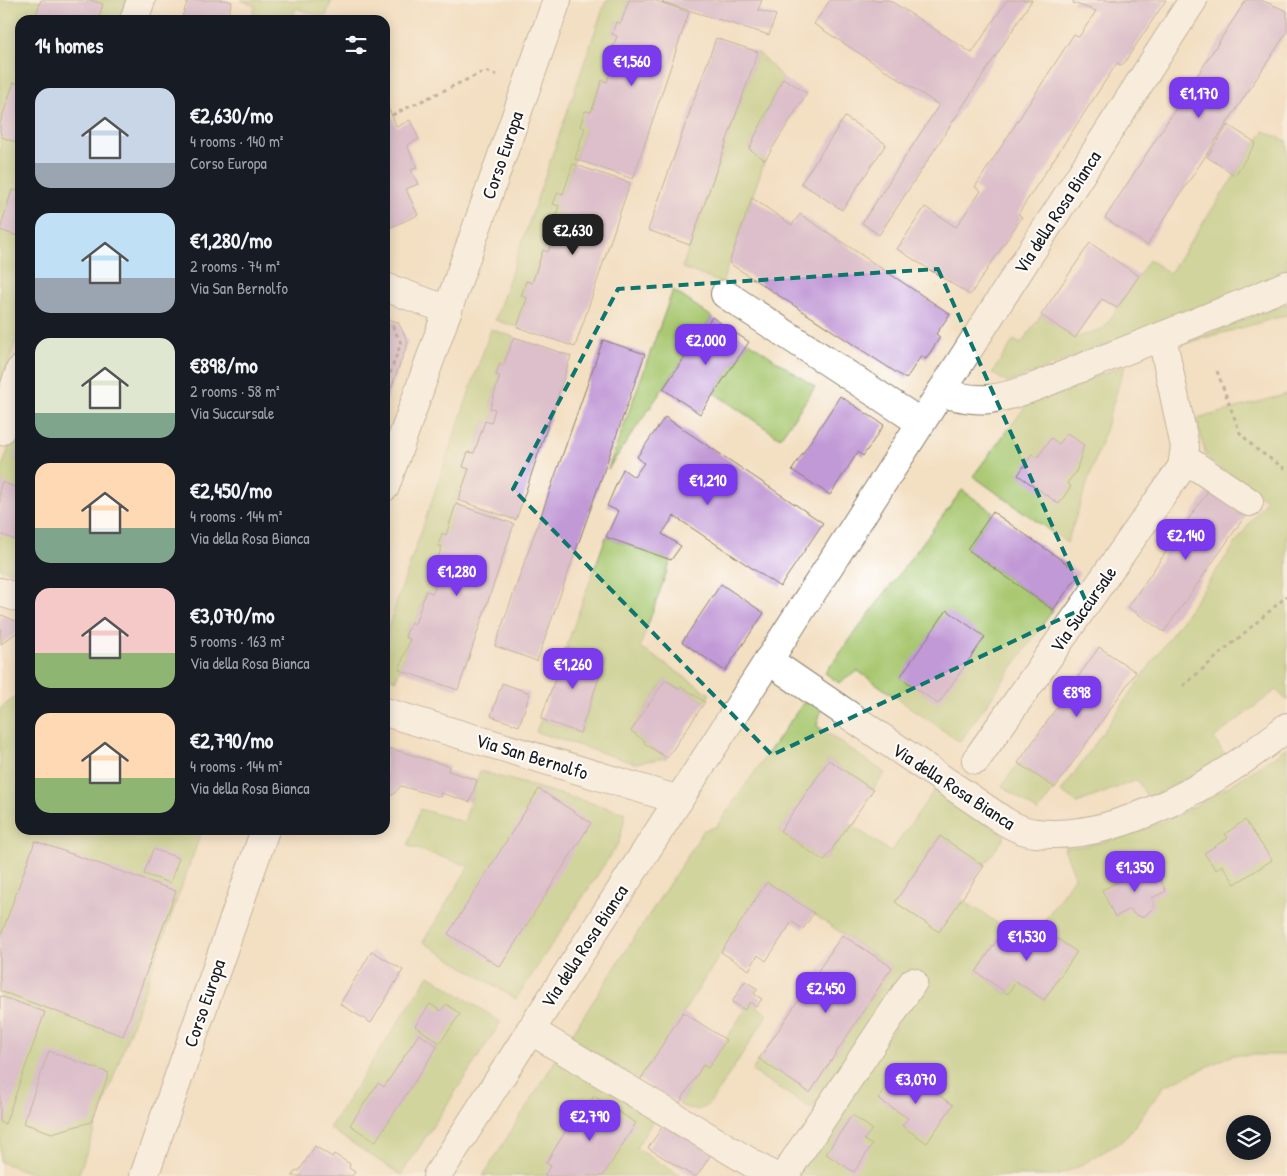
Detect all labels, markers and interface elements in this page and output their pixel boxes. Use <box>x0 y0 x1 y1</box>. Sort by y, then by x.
text: 14 homes <box>35 31 103 60</box>
icon: filters <box>342 31 370 59</box>
pin: €1,560 <box>591 44 673 87</box>
text: €1,560 <box>613 50 651 72</box>
pin: €1,170 <box>1158 76 1240 119</box>
text: €1,170 <box>1180 82 1218 104</box>
text: €2,630/mo <box>190 101 273 130</box>
street label: Corso Europa <box>475 107 529 202</box>
icon: home <box>75 108 135 168</box>
text: 4 rooms · 140 m² <box>190 130 284 152</box>
street label: Via della Rosa Bianca <box>1007 145 1107 279</box>
text: Corso Europa <box>190 152 267 174</box>
pin: €2,630 <box>532 214 614 256</box>
text: €2,630 <box>553 219 593 241</box>
text: €1,280/mo <box>190 226 272 255</box>
icon: home <box>75 233 135 293</box>
text: 2 rooms · 74 m² <box>190 255 280 277</box>
text: Via San Bernolfo <box>190 277 288 299</box>
pin: €2,000 <box>665 324 747 366</box>
text: €2,000 <box>686 329 726 351</box>
text: €898/mo <box>190 351 258 380</box>
icon: home <box>75 358 135 418</box>
text: 2 rooms · 58 m² <box>190 380 280 402</box>
text: Via Succursale <box>190 402 274 424</box>
pin: €1,210 <box>667 464 749 506</box>
text: €1,210 <box>689 469 727 491</box>
text: €2,450/mo <box>190 476 272 505</box>
icon: home <box>75 483 135 543</box>
text: 4 rooms · 144 m² <box>190 505 282 527</box>
pin: €2,140 <box>1145 518 1227 561</box>
text: €2,140 <box>1167 524 1205 546</box>
text: Via della Rosa Bianca <box>190 527 310 549</box>
pin: €1,280 <box>416 554 498 597</box>
text: €1,280 <box>438 560 476 582</box>
street label: Via Succursale <box>1044 560 1123 657</box>
text: €3,070/mo <box>190 601 275 630</box>
icon: home <box>75 608 135 668</box>
text: 5 rooms · 163 m² <box>190 630 285 652</box>
pin: €1,260 <box>532 648 614 690</box>
text: Via della Rosa Bianca <box>190 652 310 674</box>
text: €1,260 <box>554 653 592 675</box>
pin: €898 <box>1047 676 1107 718</box>
text: €898 <box>1063 681 1091 703</box>
text: €2,790/mo <box>190 726 273 755</box>
street label: Via San Bernolfo <box>473 727 592 786</box>
icon: home <box>75 733 135 793</box>
street label: Via della Rosa Bianca <box>887 736 1021 836</box>
text: 4 rooms · 144 m² <box>190 755 282 777</box>
text: Via della Rosa Bianca <box>190 777 310 799</box>
pin: €1,350 <box>1094 850 1176 893</box>
text: €1,350 <box>1116 856 1154 878</box>
street label: Via della Rosa Bianca <box>534 879 634 1013</box>
pin: €1,530 <box>986 920 1068 962</box>
text: €1,530 <box>1008 925 1046 947</box>
street label: Corso Europa <box>177 955 231 1050</box>
pin: €2,450 <box>785 972 867 1014</box>
text: €2,450 <box>807 977 845 999</box>
pin: €3,070 <box>875 1062 957 1105</box>
text: €3,070 <box>896 1068 936 1090</box>
pin: €2,790 <box>549 1100 631 1142</box>
text: €2,790 <box>570 1105 610 1127</box>
map controls <box>1226 1115 1271 1160</box>
button: layers <box>1226 1115 1271 1160</box>

